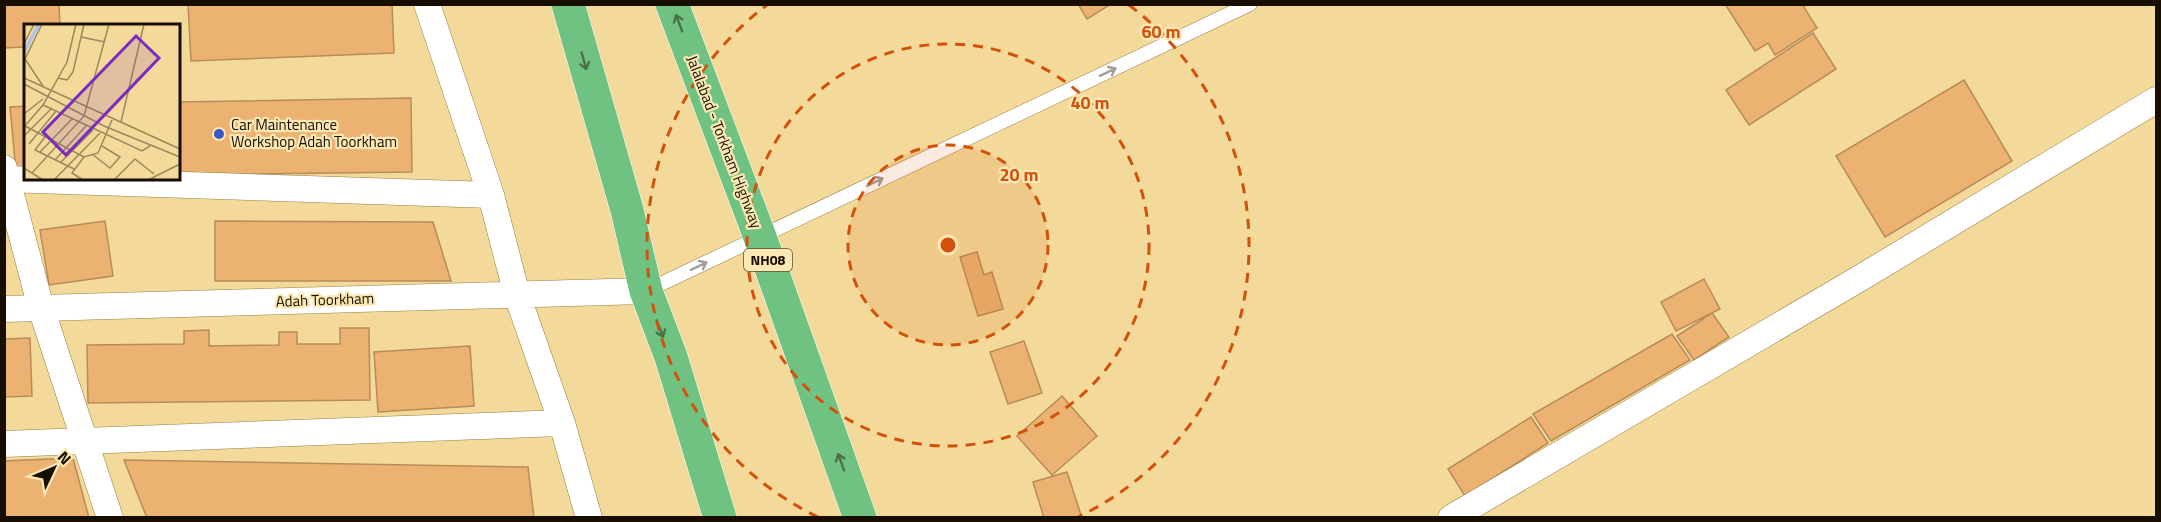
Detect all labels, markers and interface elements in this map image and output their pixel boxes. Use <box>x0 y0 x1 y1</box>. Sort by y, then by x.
one-way arrow <box>673 14 684 33</box>
text: 60 m <box>1141 18 1181 45</box>
inset map <box>24 24 180 180</box>
one-way arrow <box>579 51 590 70</box>
street label: Jalalabad - Torkham Highway <box>681 52 768 232</box>
one-way arrow <box>1099 65 1117 77</box>
text: 40 m <box>1070 89 1110 116</box>
place label: Car Maintenance Workshop Adah Toorkham <box>231 113 397 153</box>
marker: Car Maintenance Workshop Adah Toorkham <box>212 127 226 141</box>
text: 20 m <box>999 161 1039 188</box>
one-way arrow <box>865 176 883 188</box>
centre of rings <box>938 235 958 255</box>
road number: NH08 <box>744 249 792 271</box>
one-way arrow <box>689 259 707 271</box>
street label: Adah Toorkham <box>275 286 375 313</box>
one-way arrow <box>656 319 667 338</box>
north arrow <box>24 438 84 498</box>
text: N <box>52 445 77 470</box>
one-way arrow <box>834 454 845 472</box>

